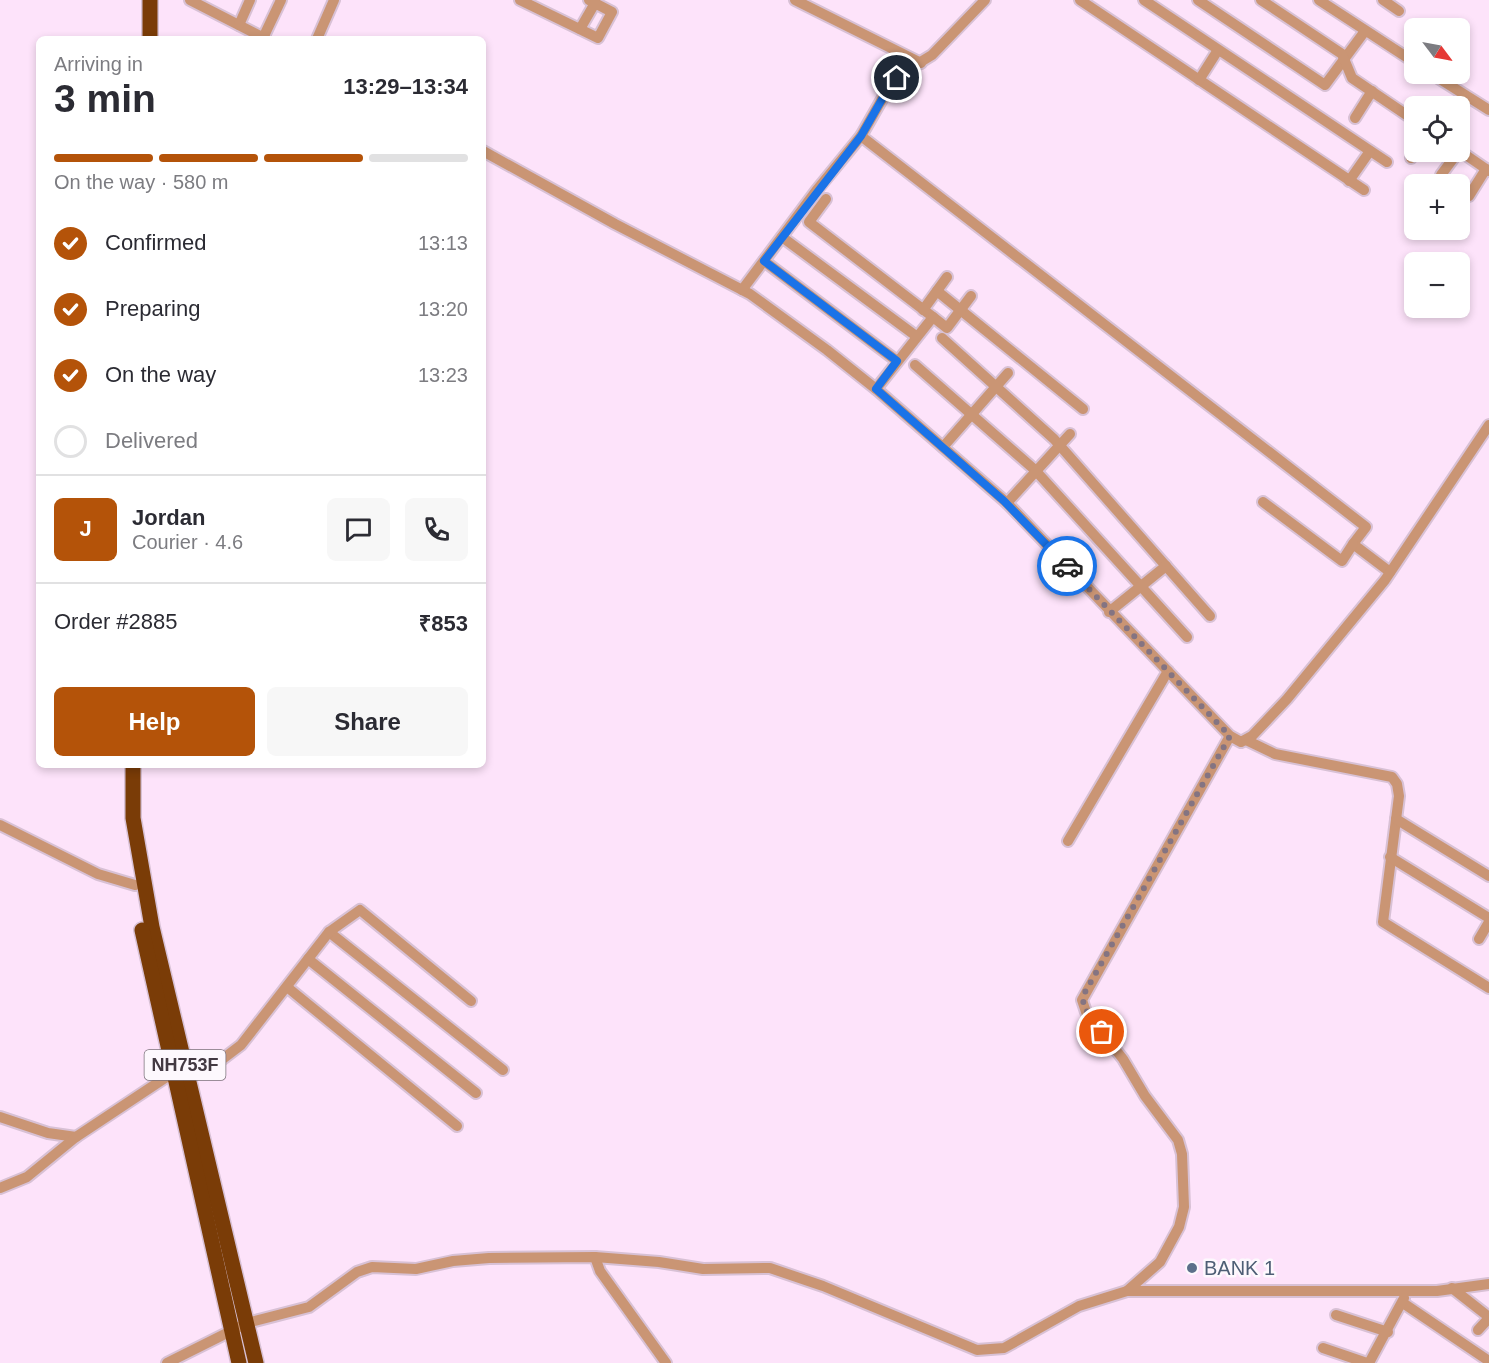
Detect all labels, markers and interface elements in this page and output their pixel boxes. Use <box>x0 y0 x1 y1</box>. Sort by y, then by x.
north arrow <box>1404 18 1470 84</box>
map controls <box>1404 18 1470 318</box>
pin <box>871 52 922 103</box>
text: Arriving in <box>54 53 143 75</box>
icon: home <box>880 61 913 94</box>
text: 13:29–13:34 <box>343 74 468 99</box>
text: 3 min <box>54 77 156 120</box>
button: locate <box>1404 96 1470 162</box>
text: On the way · 580 m <box>54 171 229 193</box>
button: + <box>1404 174 1470 240</box>
icon: check <box>54 227 87 260</box>
text: Confirmed <box>105 230 206 255</box>
text: 13:13 <box>418 232 468 254</box>
button: − <box>1404 252 1470 318</box>
icon: check <box>54 293 87 326</box>
text: Preparing <box>105 296 200 321</box>
text: 13:20 <box>418 298 468 320</box>
icon: check <box>54 359 87 392</box>
text: On the way <box>105 362 216 387</box>
text: 13:23 <box>418 364 468 386</box>
text: Delivered <box>105 428 198 453</box>
button: chat <box>327 498 390 561</box>
button: phone <box>405 498 468 561</box>
text: Jordan <box>132 505 205 530</box>
text: J <box>79 516 92 541</box>
text: Courier · 4.6 <box>132 531 243 553</box>
courier <box>1037 536 1097 596</box>
icon: car <box>1051 550 1084 583</box>
text: Order #2885 <box>54 609 178 634</box>
text: ₹853 <box>419 611 468 636</box>
button: Help <box>54 687 255 756</box>
button: Share <box>267 687 468 756</box>
pin <box>1076 1006 1127 1057</box>
icon: bag <box>1085 1015 1118 1048</box>
road number: NH753F <box>144 1050 225 1080</box>
place label: BANK 1 <box>1204 1257 1275 1279</box>
marker: BANK 1 <box>1185 1261 1199 1275</box>

